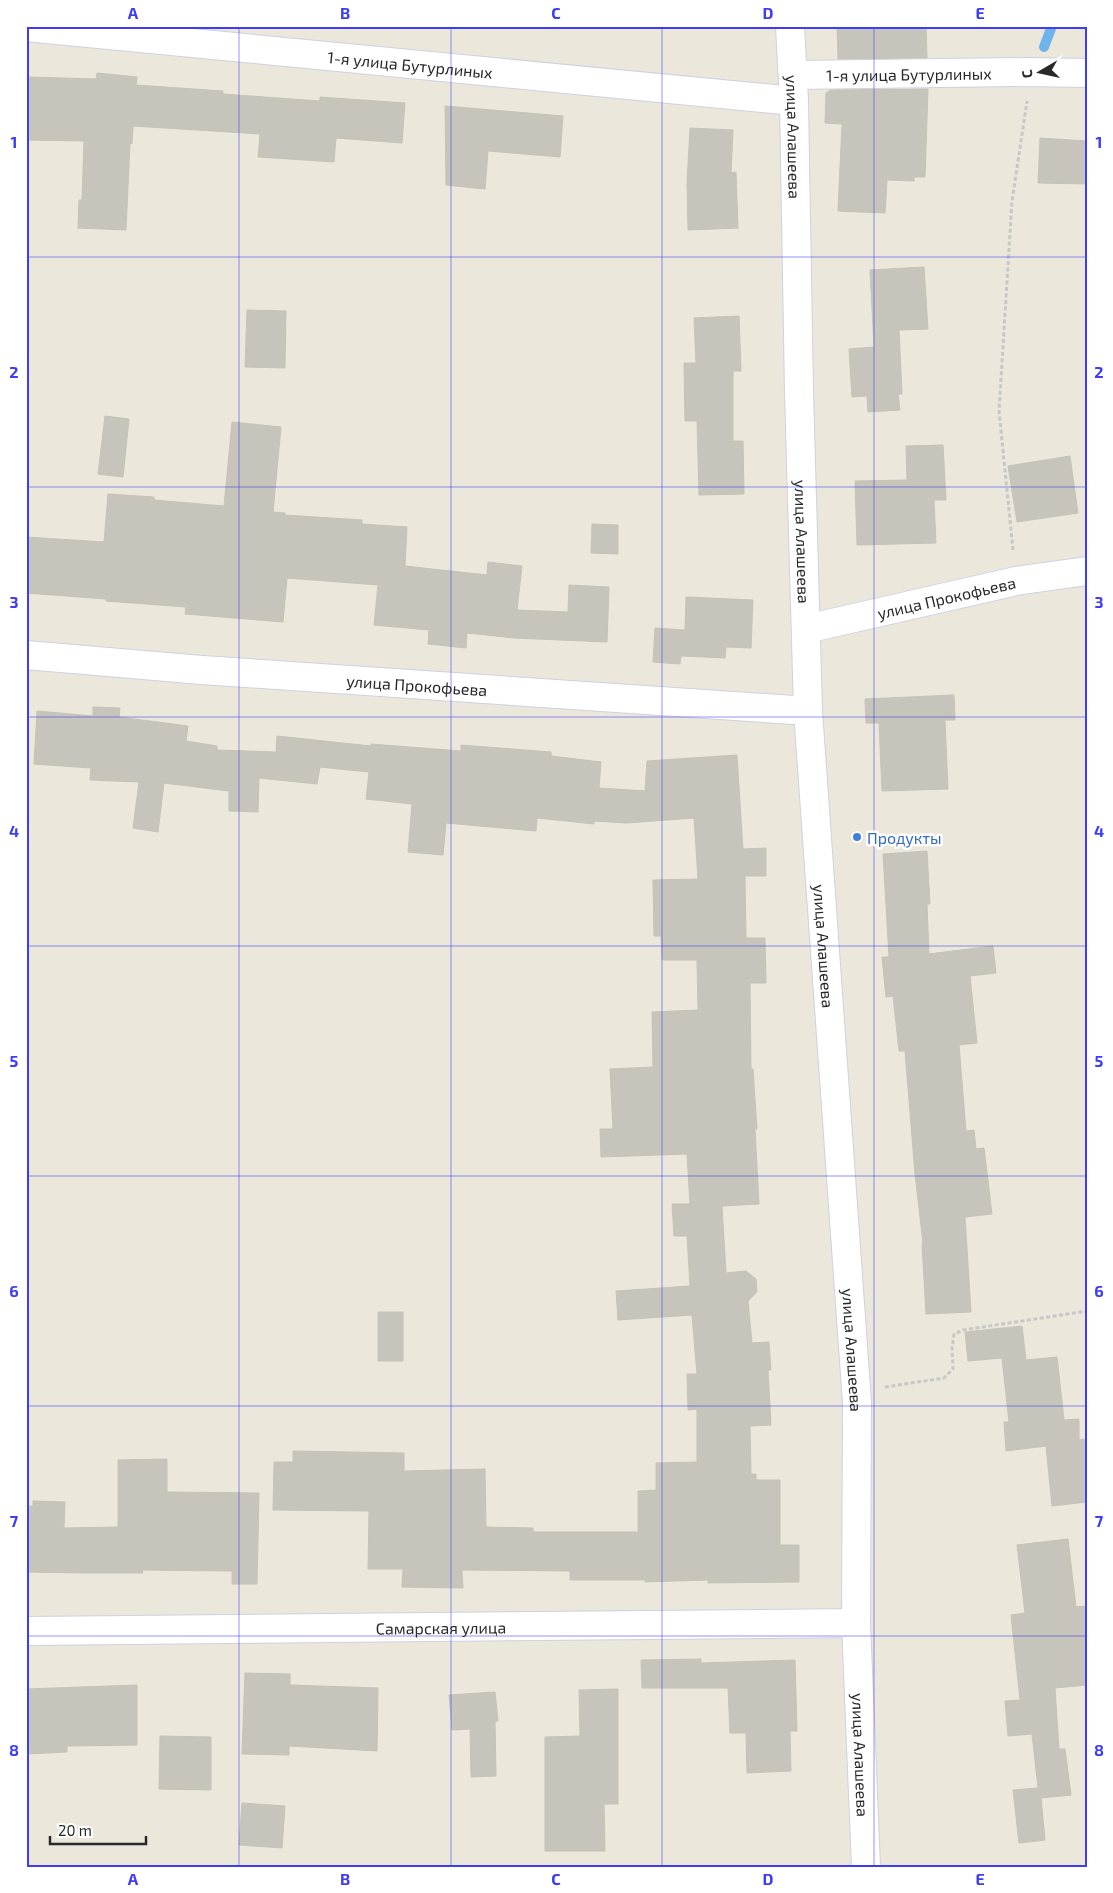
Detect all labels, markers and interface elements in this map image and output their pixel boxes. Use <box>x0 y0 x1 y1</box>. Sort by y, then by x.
text: A <box>128 3 139 22</box>
text: B <box>340 3 350 22</box>
text: C <box>551 3 561 22</box>
text: D <box>763 3 774 22</box>
text: E <box>975 3 985 22</box>
street label: 1-я улица Бутурлиных <box>327 47 494 81</box>
north arrow <box>1016 48 1066 98</box>
street label: 1-я улица Бутурлиных <box>826 63 992 85</box>
text: С <box>1018 69 1036 80</box>
street label: улица Алашеева <box>782 74 805 199</box>
text: 1 <box>11 132 17 151</box>
text: 1 <box>1096 132 1102 151</box>
text: 2 <box>9 362 19 381</box>
text: 2 <box>1094 362 1104 381</box>
street label: улица Алашеева <box>791 480 814 604</box>
street label: улица Прокофьева <box>875 572 1017 623</box>
text: 3 <box>9 592 19 611</box>
text: 3 <box>1094 592 1104 611</box>
street label: улица Прокофьева <box>346 670 488 699</box>
text: 4 <box>9 821 19 840</box>
text: 4 <box>1094 821 1104 840</box>
place label: Продукты <box>867 828 942 848</box>
marker: Продукты <box>851 831 863 843</box>
street label: улица Алашеева <box>810 884 839 1009</box>
text: 5 <box>10 1051 19 1070</box>
text: 5 <box>1095 1051 1104 1070</box>
text: 6 <box>9 1281 19 1300</box>
text: 6 <box>1094 1281 1104 1300</box>
street label: улица Алашеева <box>838 1288 866 1412</box>
text: 7 <box>10 1511 19 1530</box>
text: 7 <box>1095 1511 1104 1530</box>
street label: Самарская улица <box>376 1617 506 1637</box>
street label: улица Алашеева <box>848 1693 873 1817</box>
text: 8 <box>9 1740 19 1759</box>
text: 8 <box>1094 1740 1104 1759</box>
scale bar <box>50 1813 146 1845</box>
text: 20 m <box>58 1821 92 1839</box>
text: A <box>128 1869 139 1888</box>
text: B <box>340 1869 350 1888</box>
text: C <box>551 1869 561 1888</box>
text: D <box>763 1869 774 1888</box>
text: E <box>975 1869 985 1888</box>

